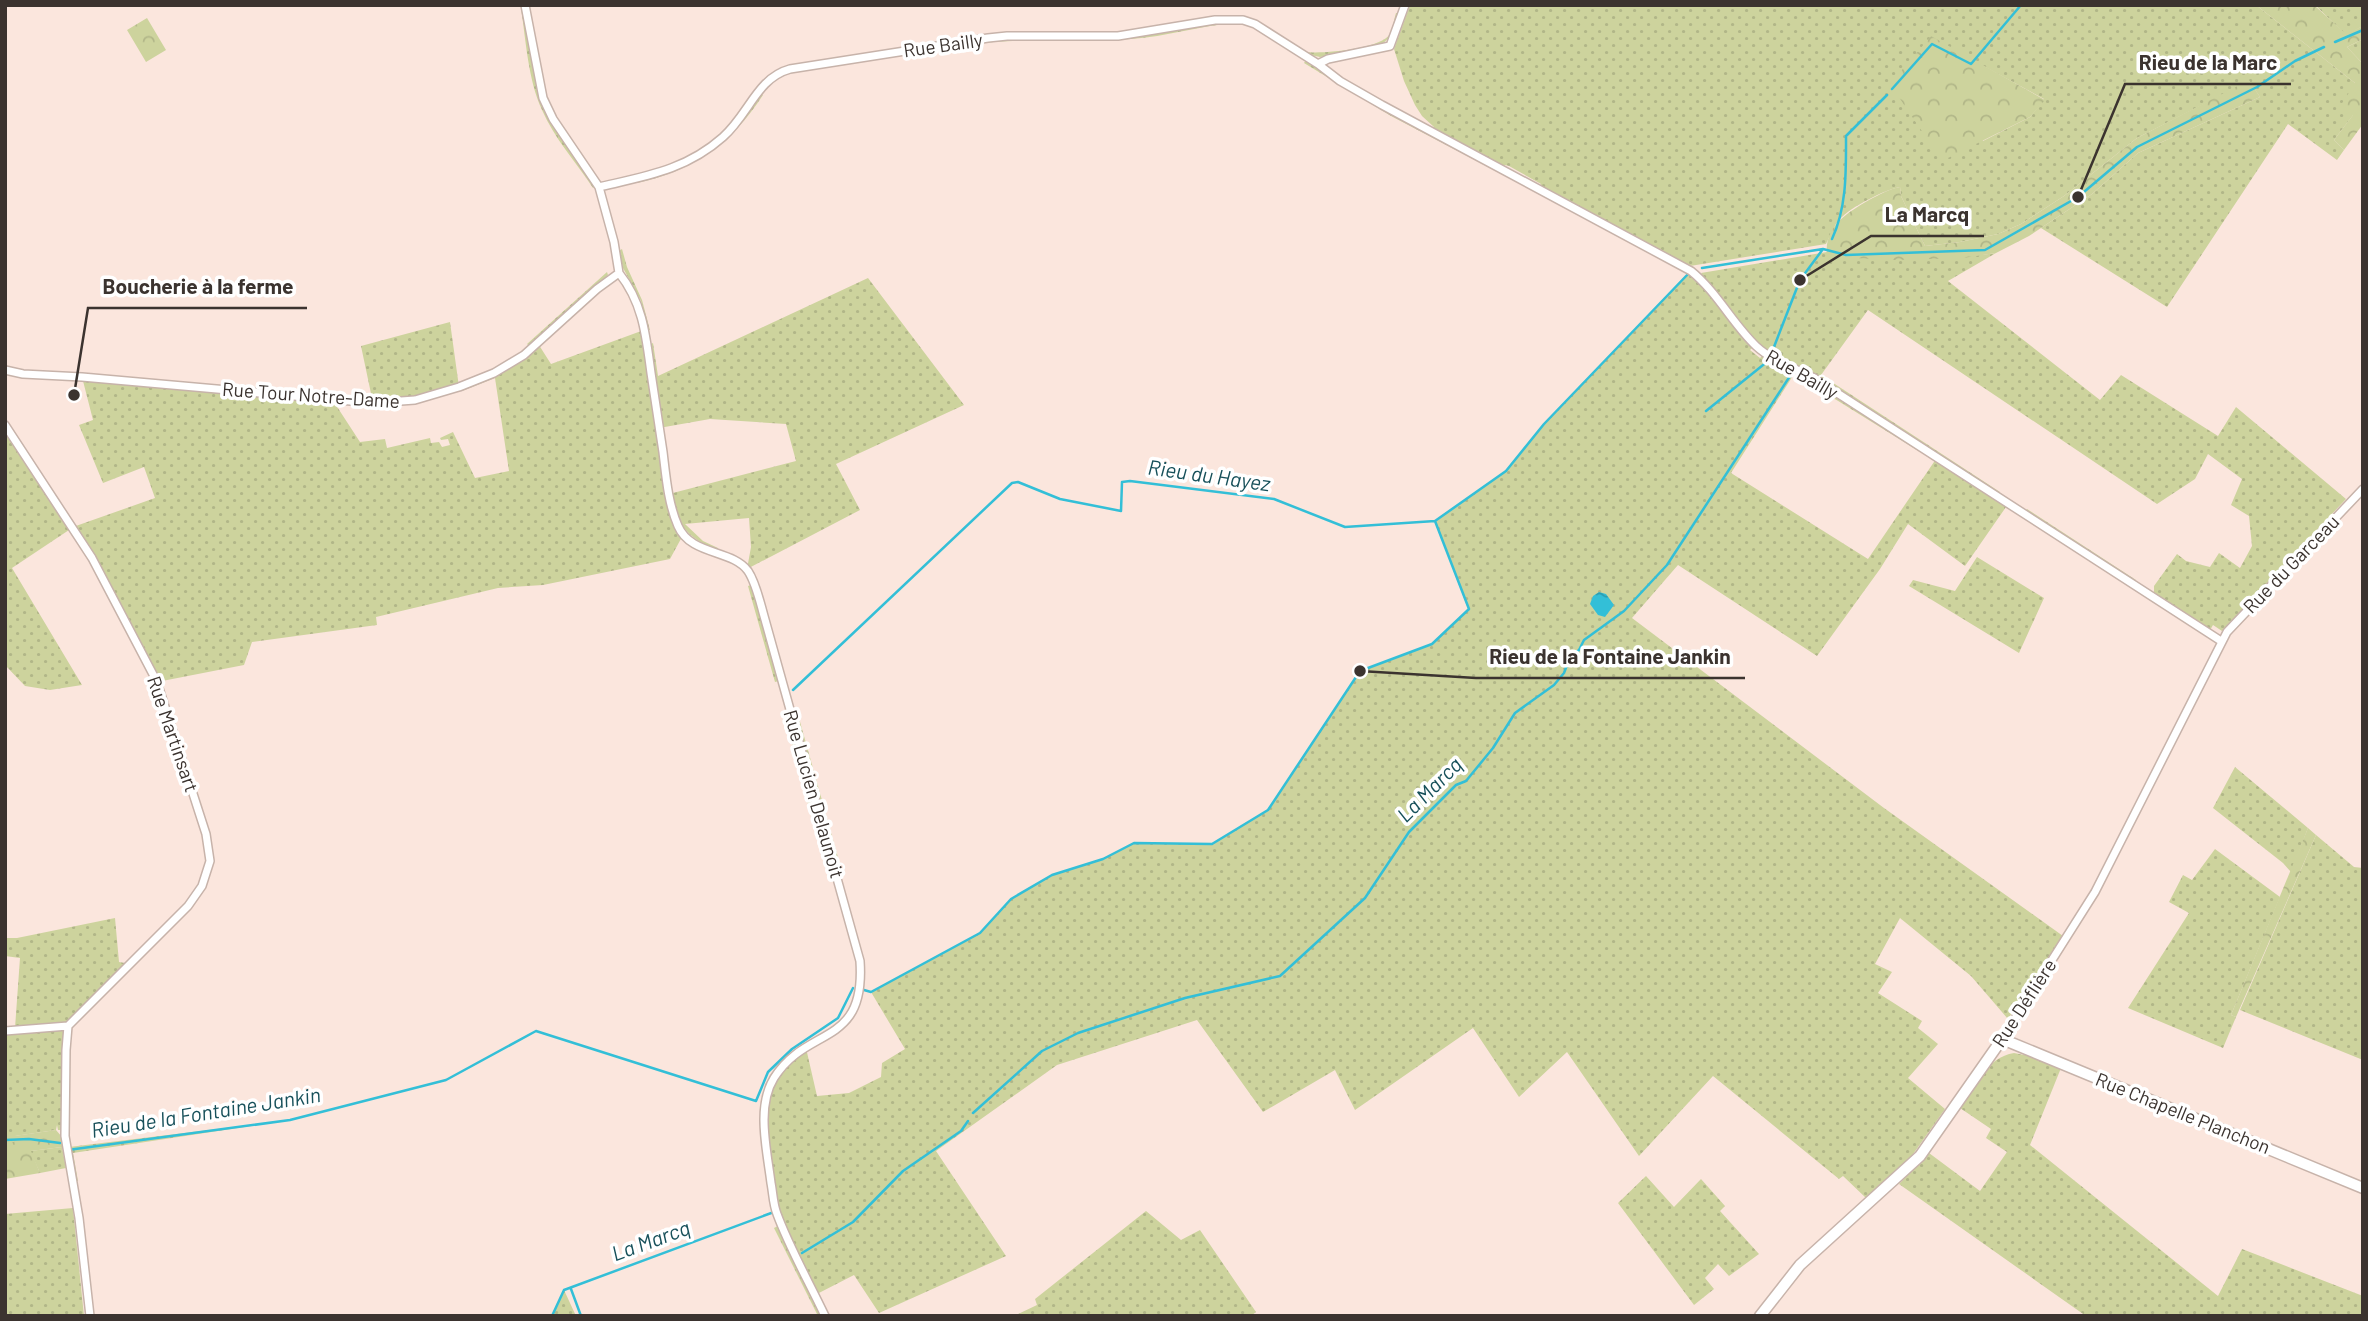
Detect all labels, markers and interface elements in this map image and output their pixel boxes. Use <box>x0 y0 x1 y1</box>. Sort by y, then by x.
street label: Rue Bailly <box>902 28 984 61</box>
callout: Rieu de la Marc <box>2125 42 2291 84</box>
text: Rieu de la Marc <box>2139 49 2277 74</box>
callout: La Marcq <box>1871 194 1984 236</box>
text: La Marcq <box>1885 201 1969 226</box>
callout: Boucherie à la ferme <box>88 266 307 308</box>
text: Boucherie à la ferme <box>102 273 294 298</box>
street label: Rue Bailly <box>1762 344 1843 404</box>
street label: Rue Tour Notre-Dame <box>221 377 401 412</box>
water label: Rieu du Hayez <box>1147 454 1273 496</box>
street label: Rue du Garceau <box>2238 510 2343 618</box>
callout: Rieu de la Fontaine Jankin <box>1476 636 1745 678</box>
text: Rieu de la Fontaine Jankin <box>1489 643 1731 668</box>
street label: Rue Martinsart <box>143 673 204 795</box>
street label: Rue Lucien Delaunoit <box>779 707 850 881</box>
water label: La Marcq <box>1391 751 1467 827</box>
street label: Rue Déflière <box>1987 954 2061 1051</box>
street label: Rue Chapelle Planchon <box>2092 1067 2274 1158</box>
water label: Rieu de la Fontaine Jankin <box>89 1081 322 1142</box>
water label: La Marcq <box>608 1214 693 1265</box>

